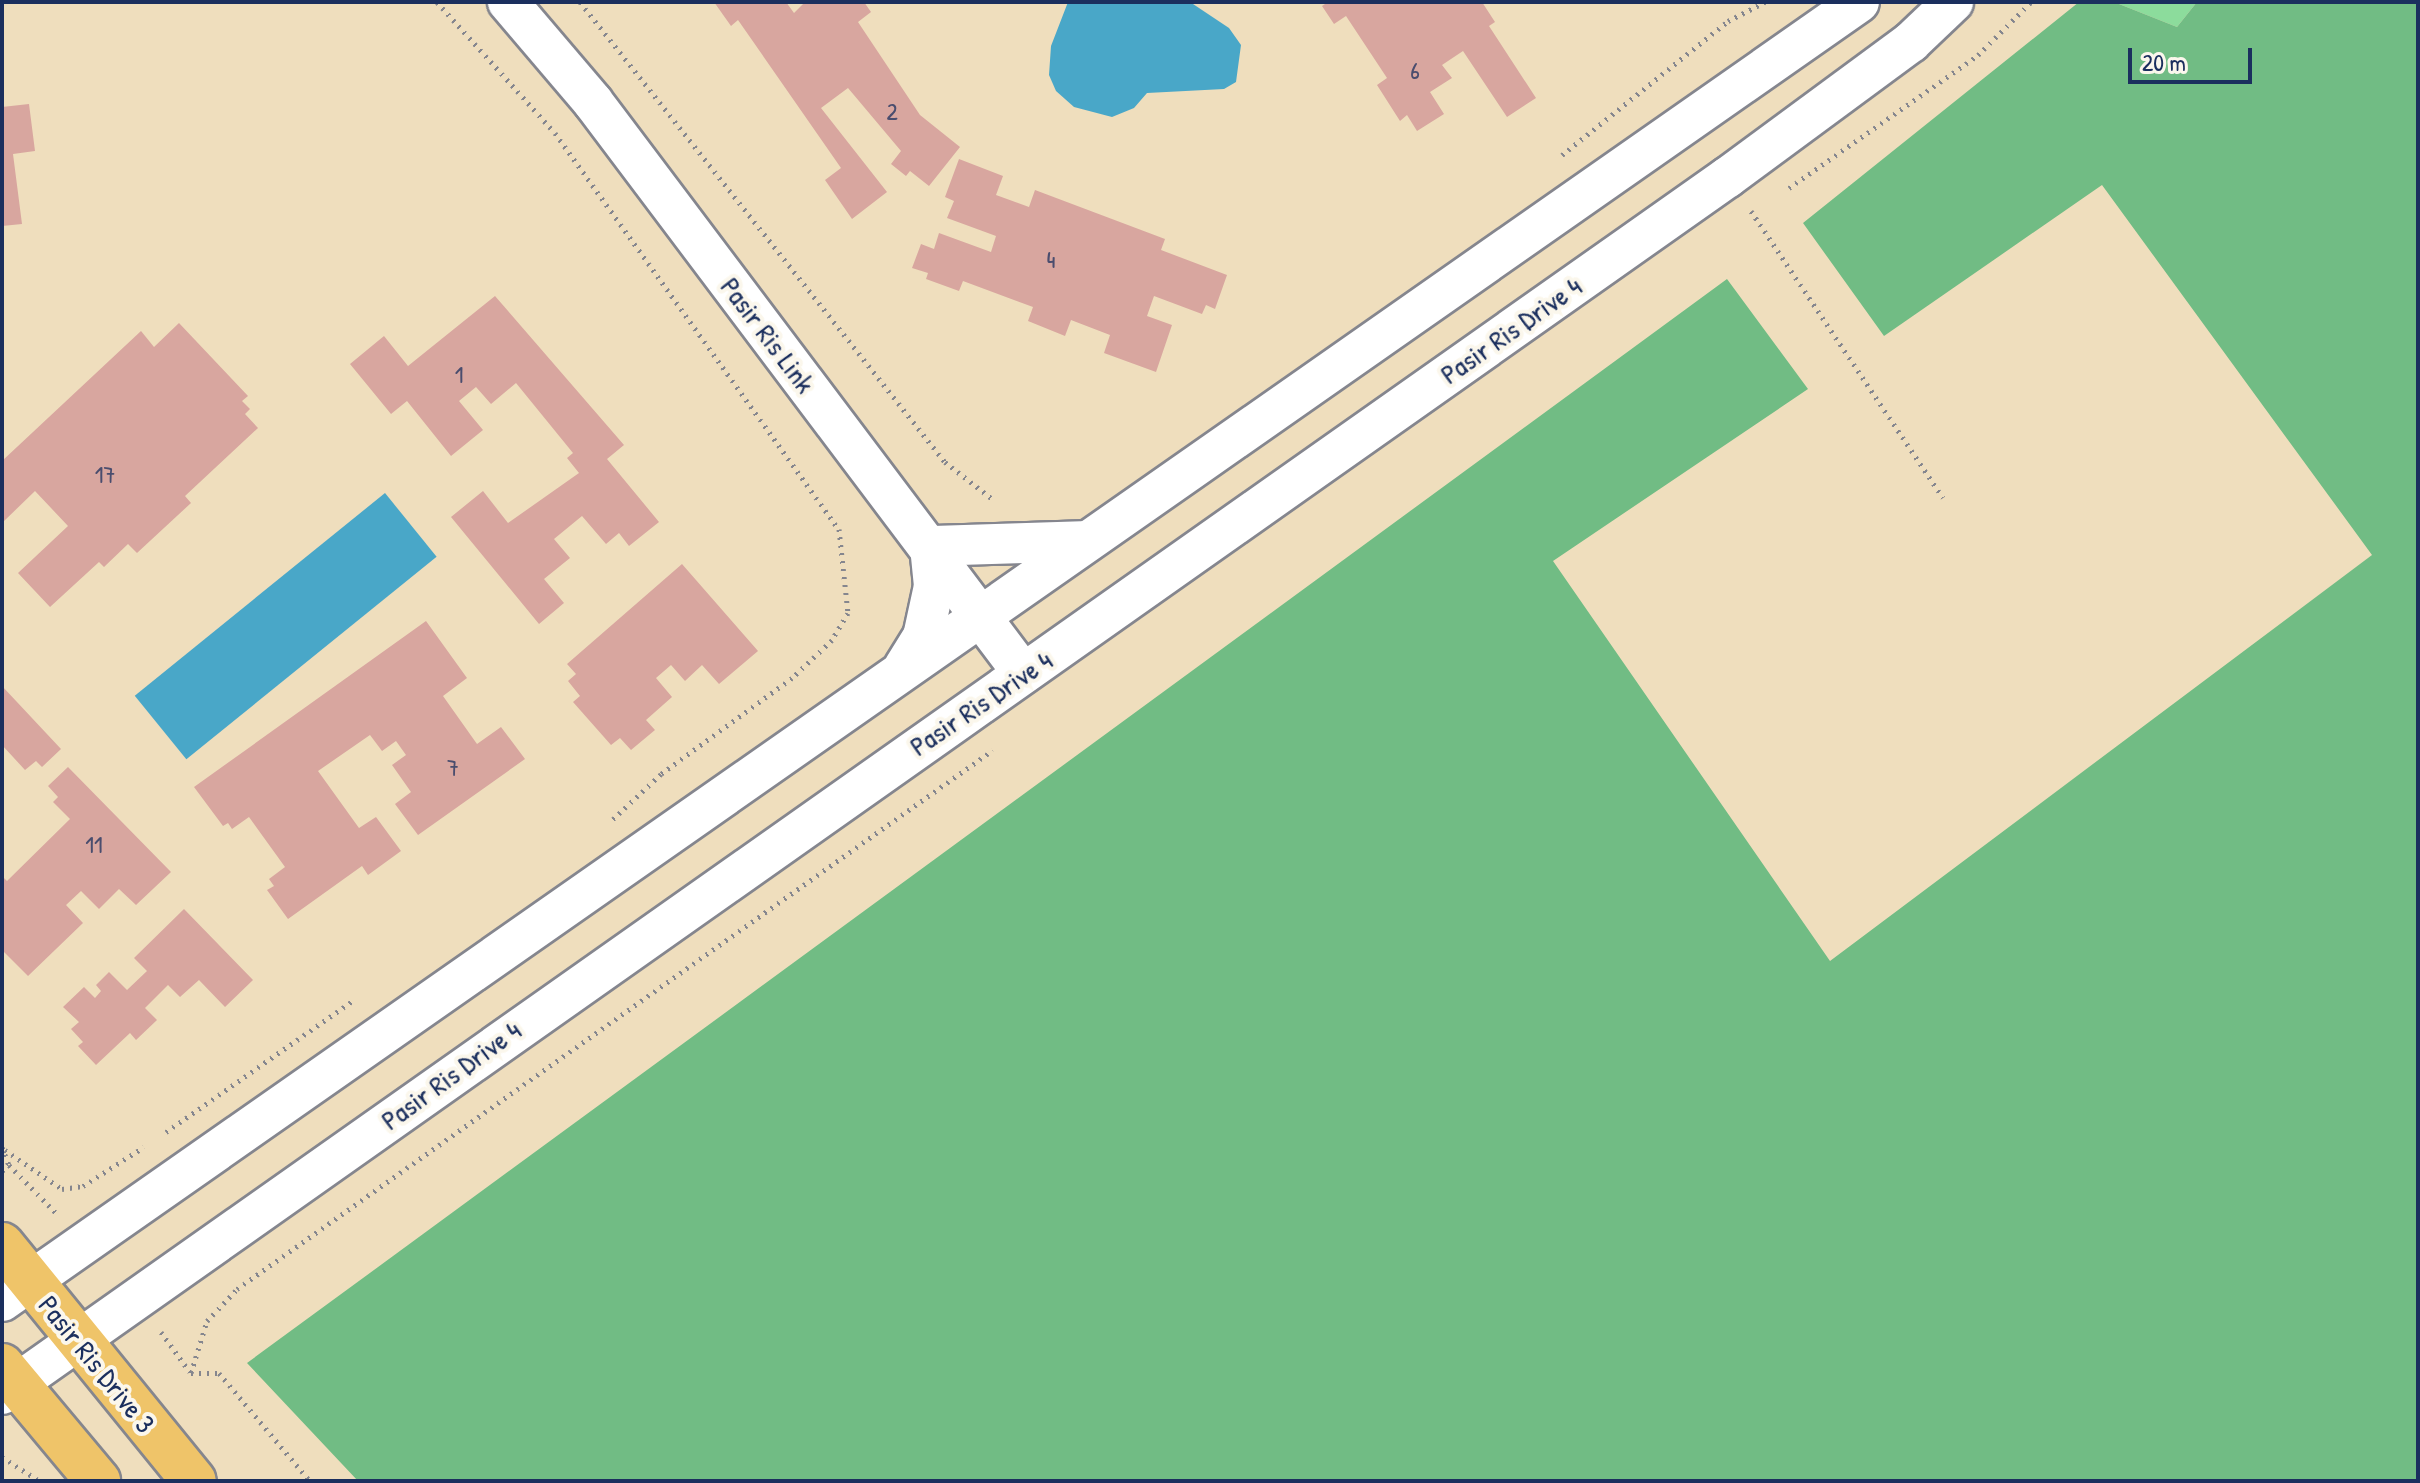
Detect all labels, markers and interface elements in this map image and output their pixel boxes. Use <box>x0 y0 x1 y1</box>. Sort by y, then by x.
scale bar <box>2132 32 2256 82</box>
text: 20 m <box>2142 46 2186 78</box>
house number: 6 <box>1410 57 1420 85</box>
house number: 2 <box>886 98 898 126</box>
house number: 4 <box>1047 246 1055 274</box>
street label: Pasir Ris Drive 4 <box>1434 269 1588 391</box>
street label: Pasir Ris Link <box>714 271 822 399</box>
house number: 1 <box>455 361 463 389</box>
house number: 17 <box>95 461 115 489</box>
street label: Pasir Ris Drive 4 <box>903 643 1059 763</box>
house number: 7 <box>447 754 459 782</box>
house number: 11 <box>85 831 103 859</box>
street label: Pasir Ris Drive 4 <box>375 1013 527 1137</box>
street label: Pasir Ris Drive 3 <box>32 1289 162 1439</box>

